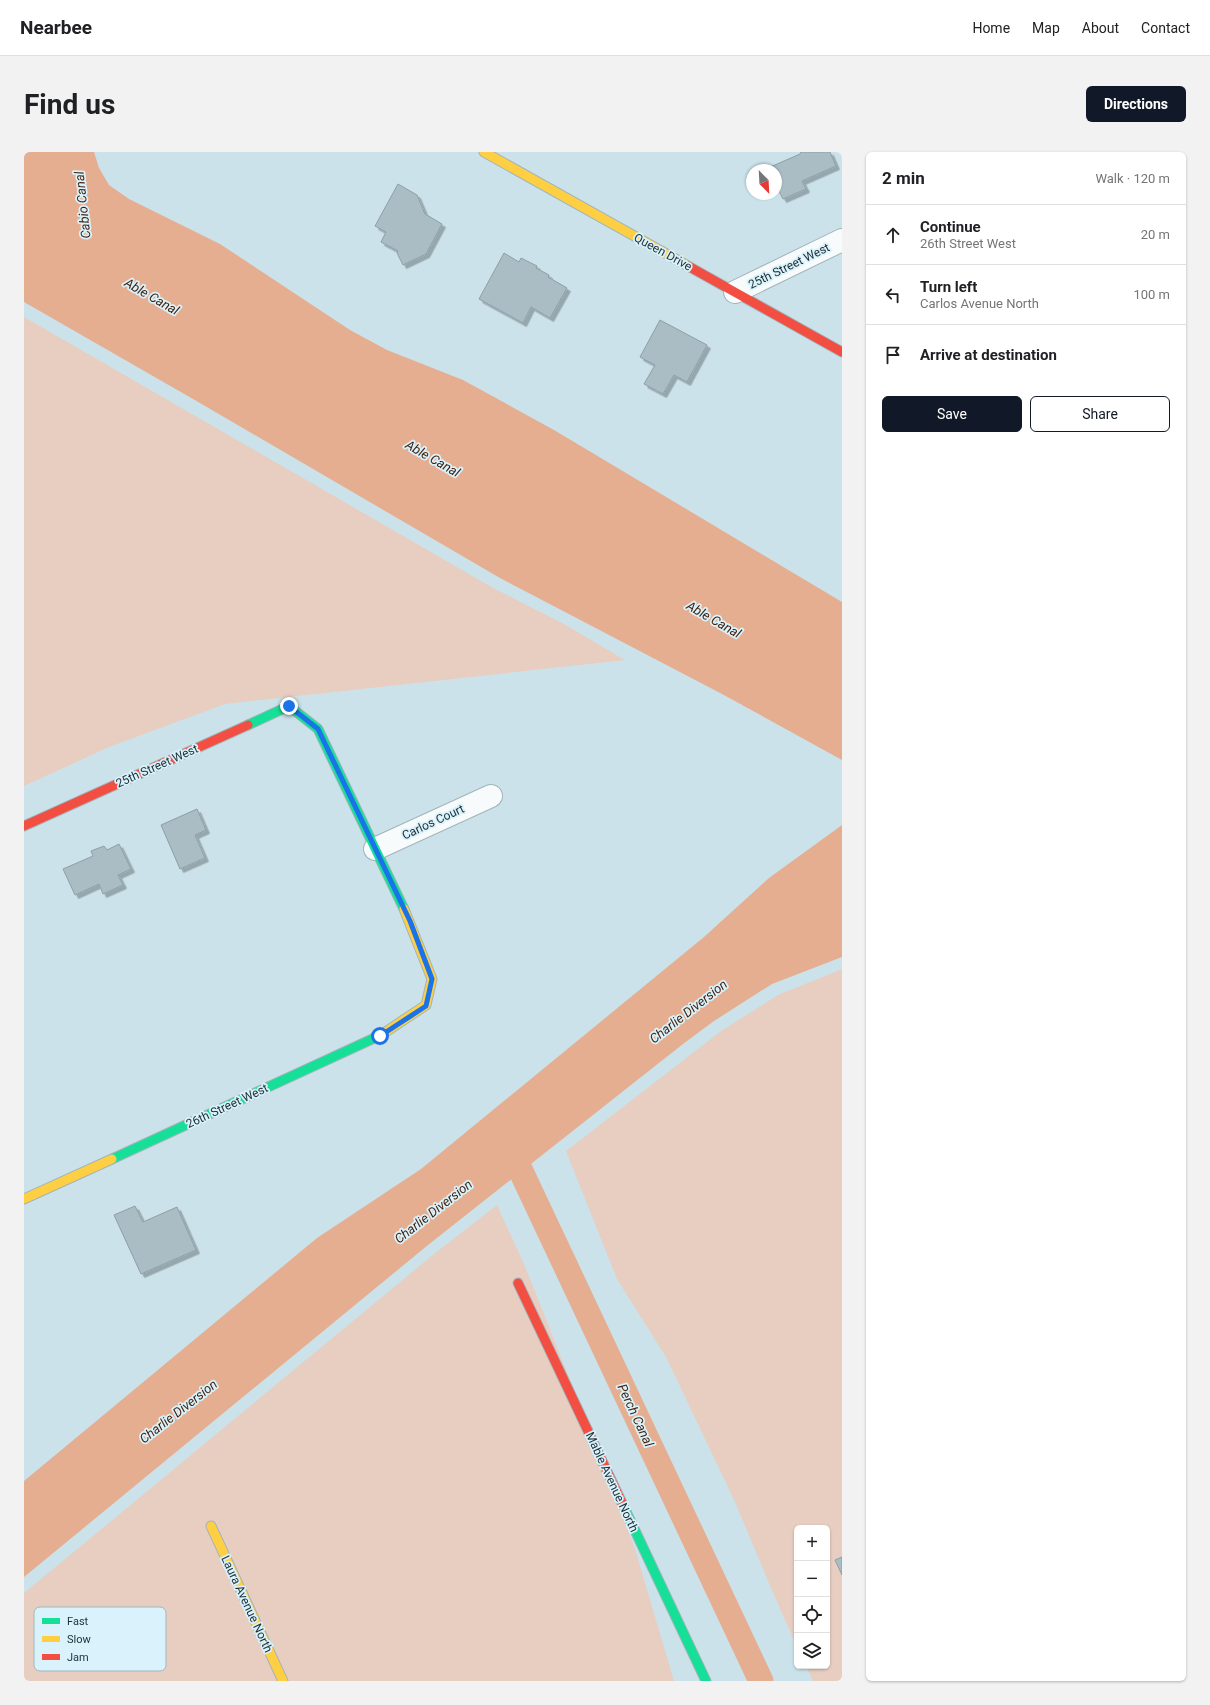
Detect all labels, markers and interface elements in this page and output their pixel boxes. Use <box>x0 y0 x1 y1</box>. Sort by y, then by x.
text: Nearbee <box>20 16 92 39</box>
text: Home <box>972 20 1010 36</box>
text: Map <box>1032 20 1060 36</box>
text: About <box>1082 20 1119 36</box>
text: Contact <box>1141 20 1190 36</box>
button: Directions <box>1086 86 1186 122</box>
text: Find us <box>24 88 115 121</box>
north arrow <box>746 164 782 200</box>
text: 2 min <box>882 168 925 188</box>
water label: Cabio Canal <box>71 170 93 239</box>
text: Walk · 120 m <box>1095 171 1170 186</box>
text: Continue <box>920 218 981 236</box>
icon: ahead <box>882 224 904 246</box>
text: 20 m <box>1141 227 1170 242</box>
street label: Queen Drive <box>632 230 694 274</box>
text: 26th Street West <box>920 236 1016 251</box>
street label: 25th Street West <box>746 240 832 292</box>
water label: Able Canal <box>121 274 182 318</box>
text: Turn left <box>920 278 977 296</box>
icon: left <box>882 284 904 306</box>
text: 100 m <box>1133 287 1170 302</box>
text: Carlos Avenue North <box>920 296 1039 311</box>
icon: arrive <box>882 344 904 366</box>
text: Arrive at destination <box>920 346 1057 364</box>
button: Save <box>882 396 1022 432</box>
button: Share <box>1030 396 1170 432</box>
water label: Able Canal <box>402 436 463 480</box>
water label: Able Canal <box>683 597 744 641</box>
route end <box>280 697 298 715</box>
street label: 25th Street West <box>114 742 200 790</box>
street label: Carlos Court <box>400 801 466 842</box>
water label: Charlie Diversion <box>647 976 730 1046</box>
route start <box>371 1027 389 1045</box>
street label: 26th Street West <box>184 1081 270 1131</box>
water label: Charlie Diversion <box>392 1176 475 1246</box>
water label: Charlie Diversion <box>137 1376 220 1446</box>
water label: Perch Canal <box>615 1381 657 1450</box>
street label: Mable Avenue North <box>583 1430 641 1534</box>
map controls <box>794 1525 830 1669</box>
button: + <box>794 1525 830 1561</box>
street label: Laura Avenue North <box>218 1553 276 1655</box>
button: − <box>794 1561 830 1597</box>
button: locate <box>794 1597 830 1633</box>
legend <box>34 1607 166 1671</box>
text: Fast <box>67 1615 89 1628</box>
text: Slow <box>67 1633 91 1646</box>
button: layers <box>794 1633 830 1669</box>
text: Jam <box>67 1651 89 1664</box>

